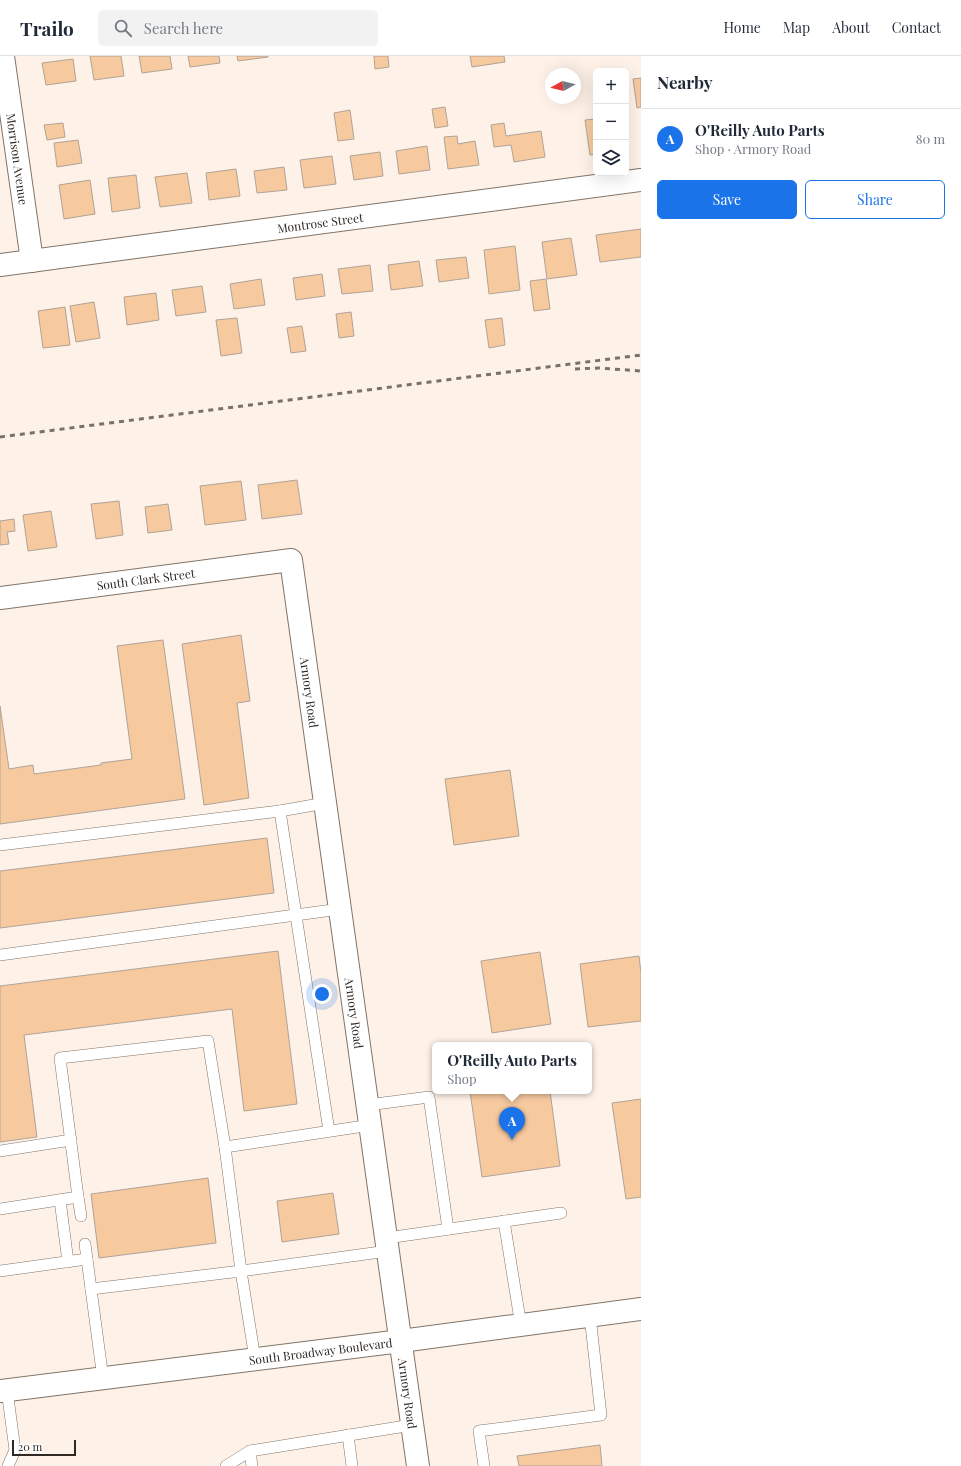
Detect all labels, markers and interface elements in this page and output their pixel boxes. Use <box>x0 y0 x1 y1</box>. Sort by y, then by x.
search box <box>98 10 378 46</box>
text: Trailo <box>20 15 74 41</box>
icon: search <box>112 17 134 39</box>
text: Search here <box>144 18 223 38</box>
text: Home <box>723 18 761 37</box>
text: Map <box>783 18 810 37</box>
text: About <box>832 18 870 37</box>
text: Contact <box>892 18 941 37</box>
north arrow <box>545 68 581 104</box>
map controls <box>593 68 629 176</box>
button: + <box>593 68 629 104</box>
text: Nearby <box>657 71 712 93</box>
button: − <box>593 104 629 140</box>
street label: Morrison Avenue <box>3 112 32 206</box>
text: O'Reilly Auto Parts <box>695 120 825 140</box>
text: A <box>666 130 674 147</box>
text: 80 m <box>916 130 945 147</box>
button: layers <box>593 140 629 176</box>
text: Shop · Armory Road <box>695 140 811 157</box>
button: Save <box>657 180 797 219</box>
button: Share <box>805 180 945 219</box>
street label: Montrose Street <box>276 209 365 236</box>
street label: South Clark Street <box>96 565 197 593</box>
street label: Armory Road <box>297 655 322 729</box>
street label: Armory Road <box>341 976 367 1050</box>
your location <box>312 984 332 1004</box>
popup <box>432 1042 592 1094</box>
text: O'Reilly Auto Parts <box>447 1050 577 1070</box>
text: Shop <box>447 1070 477 1087</box>
pin: A <box>499 1107 525 1140</box>
street label: South Broadway Boulevard <box>248 1334 393 1368</box>
street label: Armory Road <box>395 1356 421 1430</box>
scale bar <box>12 1438 76 1457</box>
text: 20 m <box>18 1439 42 1454</box>

